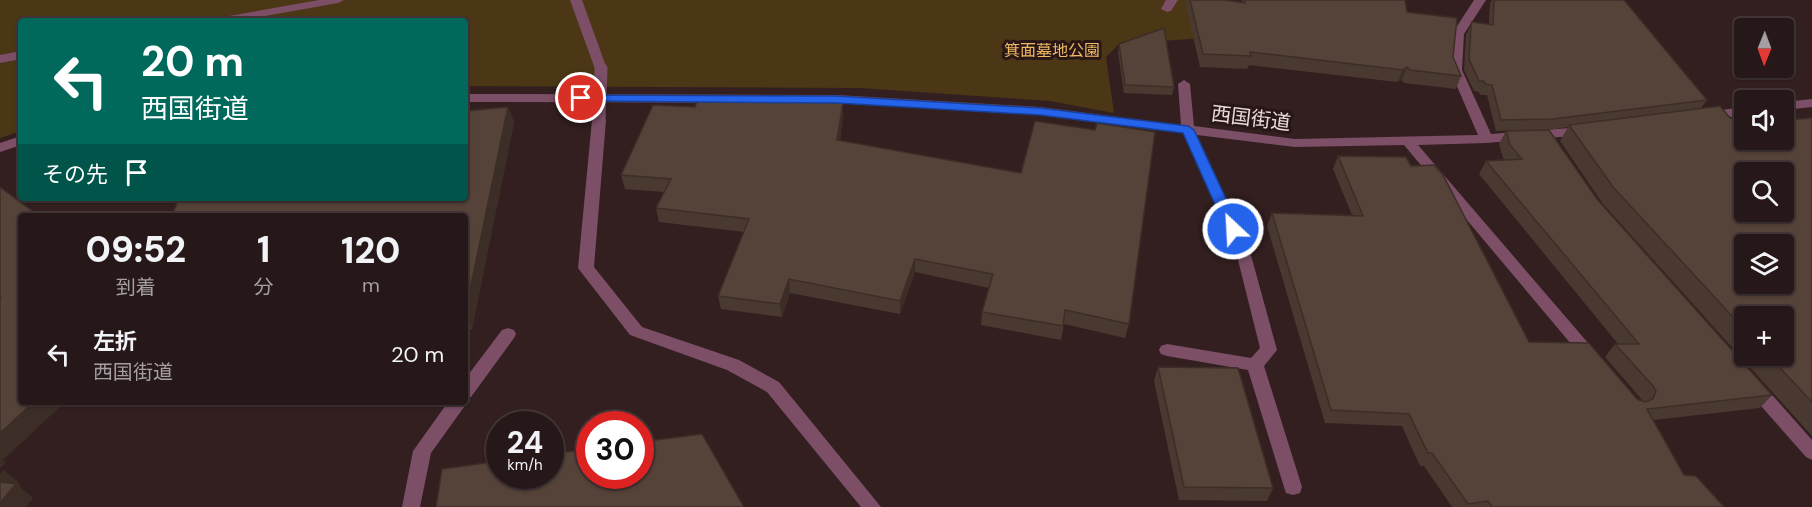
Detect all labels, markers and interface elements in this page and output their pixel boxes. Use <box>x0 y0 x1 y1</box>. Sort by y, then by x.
north arrow <box>1734 18 1794 78</box>
map controls <box>1734 18 1794 366</box>
text: 20 m <box>141 34 244 89</box>
park label: 箕面墓地公園 <box>1004 40 1100 61</box>
icon: left <box>42 42 120 120</box>
pin <box>555 72 606 123</box>
icon: arrive <box>564 81 597 114</box>
button: sound <box>1734 90 1794 150</box>
text: 西国街道 <box>141 91 249 126</box>
street label: 西国街道 <box>1210 100 1292 136</box>
icon: arrive <box>120 156 153 189</box>
text: その先 <box>42 160 108 189</box>
button: search <box>1734 162 1794 222</box>
position arrow <box>1201 197 1265 261</box>
text: 09:52 <box>85 226 186 273</box>
text: 1 <box>257 226 270 273</box>
text: 120 <box>341 227 401 274</box>
button: layers <box>1734 234 1794 294</box>
text: m <box>362 272 380 298</box>
text: 到着 <box>116 274 156 300</box>
text: 分 <box>254 274 274 300</box>
button: + <box>1734 306 1794 366</box>
text: 左折 <box>93 327 137 356</box>
icon: left <box>42 338 75 371</box>
text: 20 m <box>391 340 444 369</box>
text: 西国街道 <box>93 359 173 385</box>
speed limit sign: 30 <box>576 411 654 489</box>
text: 24 <box>507 423 543 462</box>
text: km/h <box>507 455 543 475</box>

